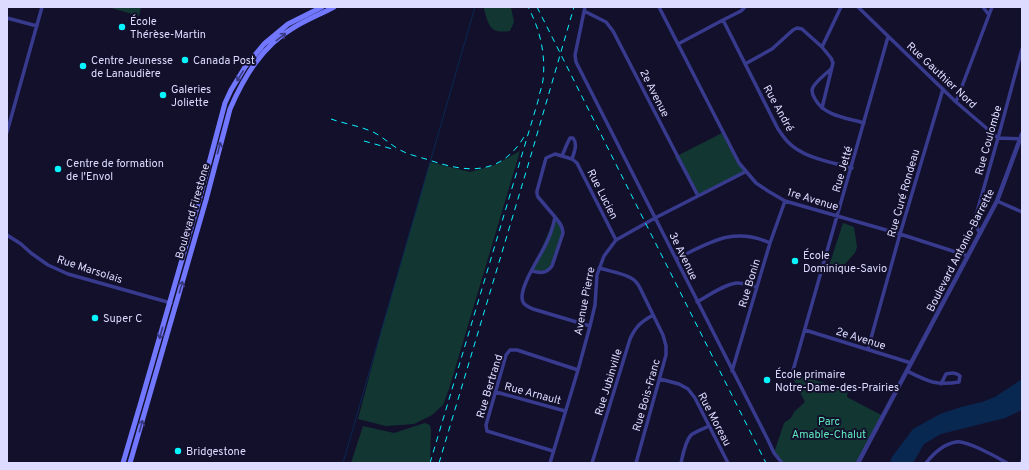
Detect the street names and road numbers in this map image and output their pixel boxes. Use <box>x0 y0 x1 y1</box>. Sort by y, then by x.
street label: Rue Gauthier Nord <box>903 39 979 112</box>
street label: 2e Avenue <box>636 67 672 120</box>
street label: Rue André <box>760 83 797 134</box>
street label: Rue Coulombe <box>972 104 1006 177</box>
street label: Rue Jetté <box>830 144 856 194</box>
street label: Rue Curé Rondeau <box>885 148 923 239</box>
street label: Boulevard Firestone <box>173 162 213 261</box>
street label: Rue Lucien <box>583 167 621 222</box>
street label: 1re Avenue <box>785 186 840 214</box>
street label: Boulevard Antonio-Barrette <box>924 187 998 314</box>
street label: 3e Avenue <box>666 230 701 283</box>
street label: Rue Marsolais <box>55 253 124 287</box>
street label: Rue Bonin <box>736 257 764 309</box>
street label: Avenue Pierre <box>572 266 598 337</box>
street label: 2e Avenue <box>834 325 887 353</box>
street label: Rue Jubinville <box>592 347 626 417</box>
street label: Rue Bertrand <box>474 353 506 420</box>
street label: Rue Bois-Franc <box>630 357 664 433</box>
street label: Rue Arnault <box>503 380 563 408</box>
street label: Rue Moreau <box>694 390 734 449</box>

